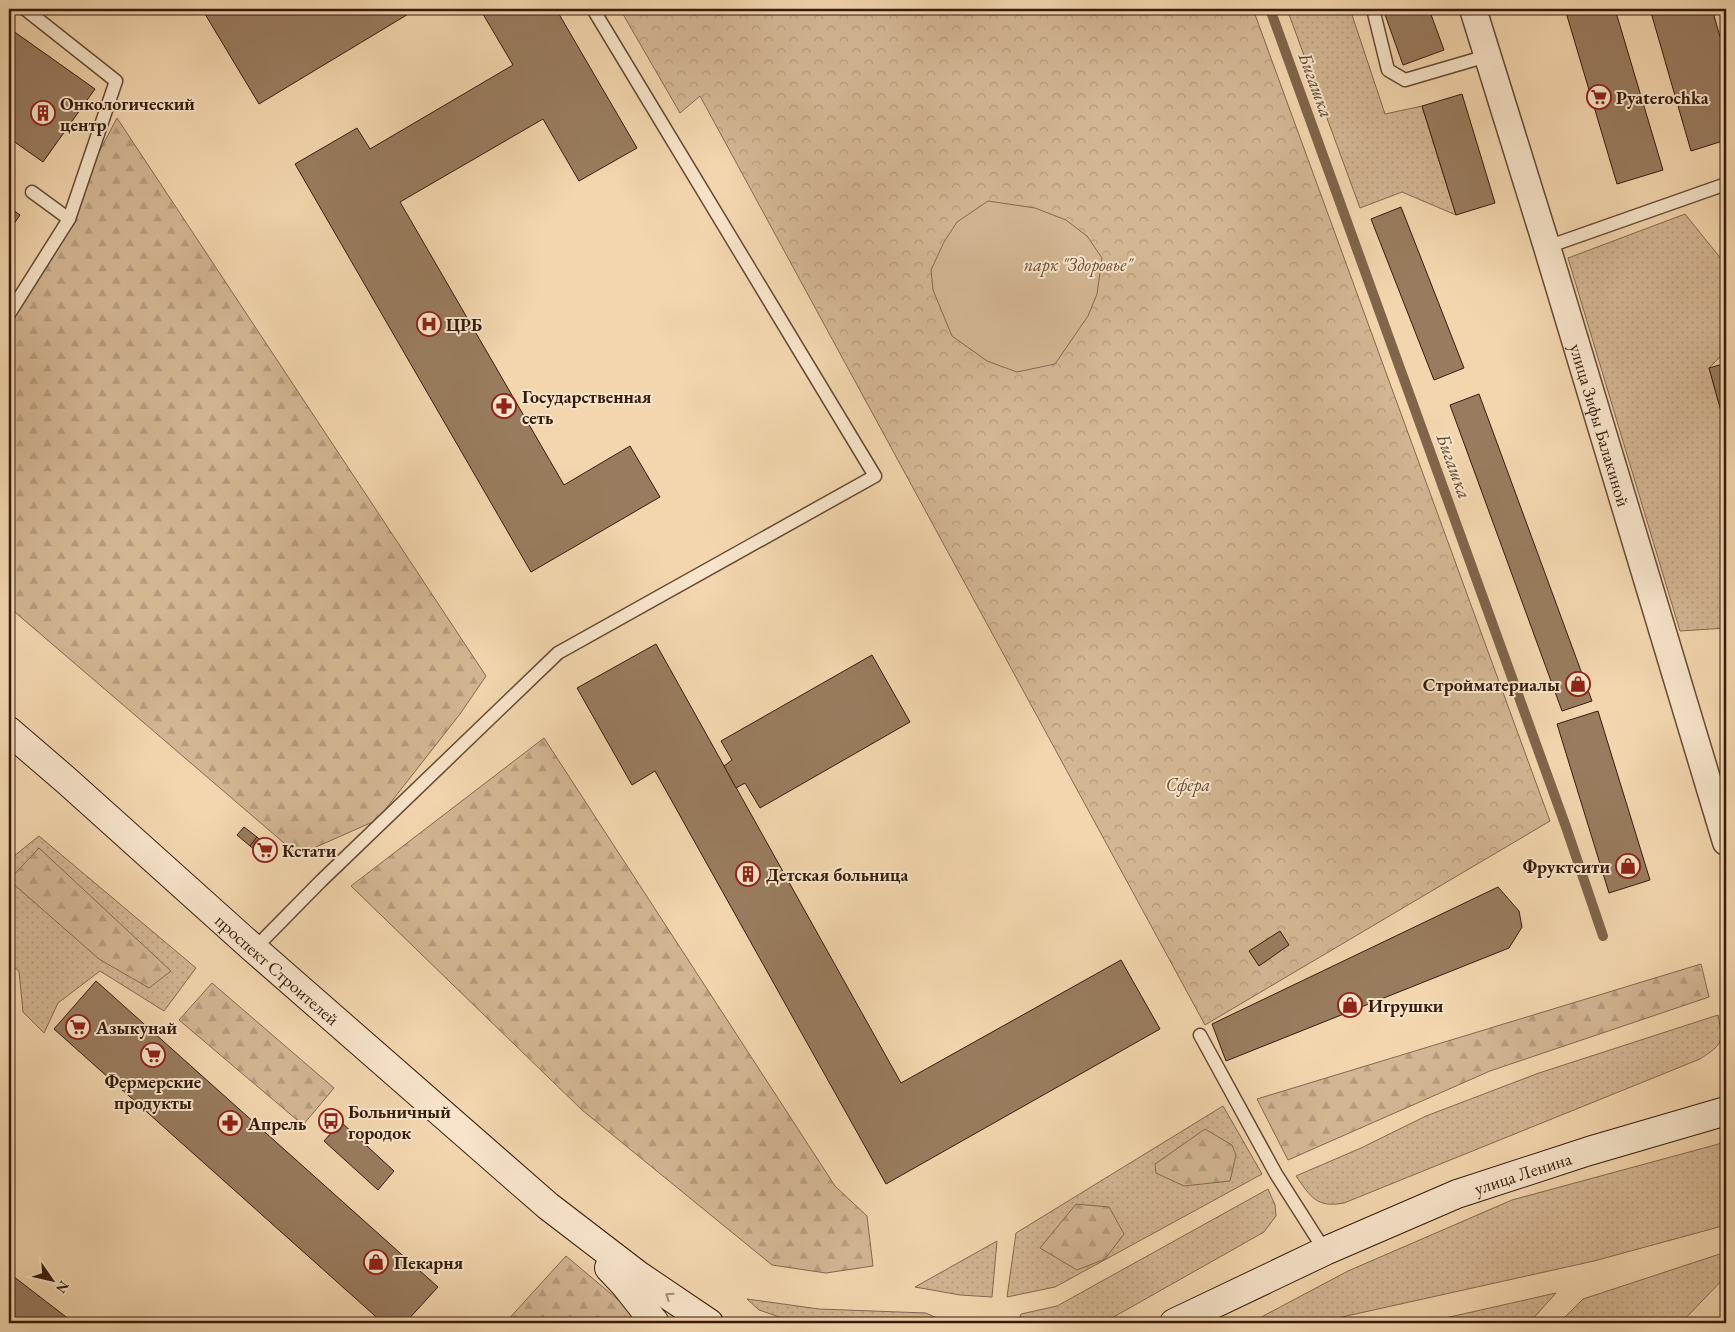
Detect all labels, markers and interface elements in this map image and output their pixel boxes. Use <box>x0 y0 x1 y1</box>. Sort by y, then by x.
water label: Бигашка <box>1292 48 1339 121</box>
supermarket icon: Pyaterochka <box>1586 84 1612 110</box>
place label: Pyaterochka <box>1616 86 1709 109</box>
place label: Онкологический центр <box>60 92 195 136</box>
building icon: Онкологический центр <box>30 100 56 126</box>
park label: парк "Здоровье" <box>1024 253 1134 277</box>
hospital icon: ЦРБ <box>416 311 442 337</box>
place label: ЦРБ <box>446 313 482 336</box>
street label: улица Зифы Балакиной <box>1565 341 1636 510</box>
place label: Государственная сеть <box>522 385 652 429</box>
pharmacy icon: Государственная сеть <box>491 393 517 419</box>
water label: Бигашка <box>1430 429 1477 502</box>
shop icon: Стройматериалы <box>1565 671 1591 697</box>
place label: Стройматериалы <box>1423 673 1560 696</box>
park label: Сфера <box>1166 773 1210 797</box>
supermarket icon: Кстати <box>252 837 278 863</box>
place label: Кстати <box>282 839 337 862</box>
shop icon: Фруктсити <box>1615 853 1641 879</box>
place label: Фруктсити <box>1523 855 1610 878</box>
building icon: Детская больница <box>735 861 761 887</box>
place label: Детская больница <box>766 863 909 886</box>
street label: проспект Строителей <box>211 908 345 1030</box>
shop icon: Игрушки <box>1337 992 1363 1018</box>
place label: Игрушки <box>1368 994 1444 1017</box>
supermarket icon: Азыкунай <box>65 1014 91 1040</box>
place label: Азыкунай <box>95 1016 177 1039</box>
supermarket icon: Фермерские продукты <box>140 1042 166 1068</box>
place label: Фермерские продукты <box>105 1070 202 1114</box>
place label: Больничный городок <box>348 1100 451 1144</box>
bus stop icon: Больничный городок <box>318 1108 344 1134</box>
pharmacy icon: Апрель <box>217 1110 243 1136</box>
place label: Апрель <box>247 1112 306 1135</box>
street label: улица Ленина <box>1471 1146 1575 1199</box>
shop icon: Пекарня <box>363 1249 389 1275</box>
place label: Пекарня <box>394 1251 464 1274</box>
north arrow <box>28 1254 78 1304</box>
text: N <box>52 1278 73 1298</box>
one-way arrow <box>665 1293 674 1302</box>

